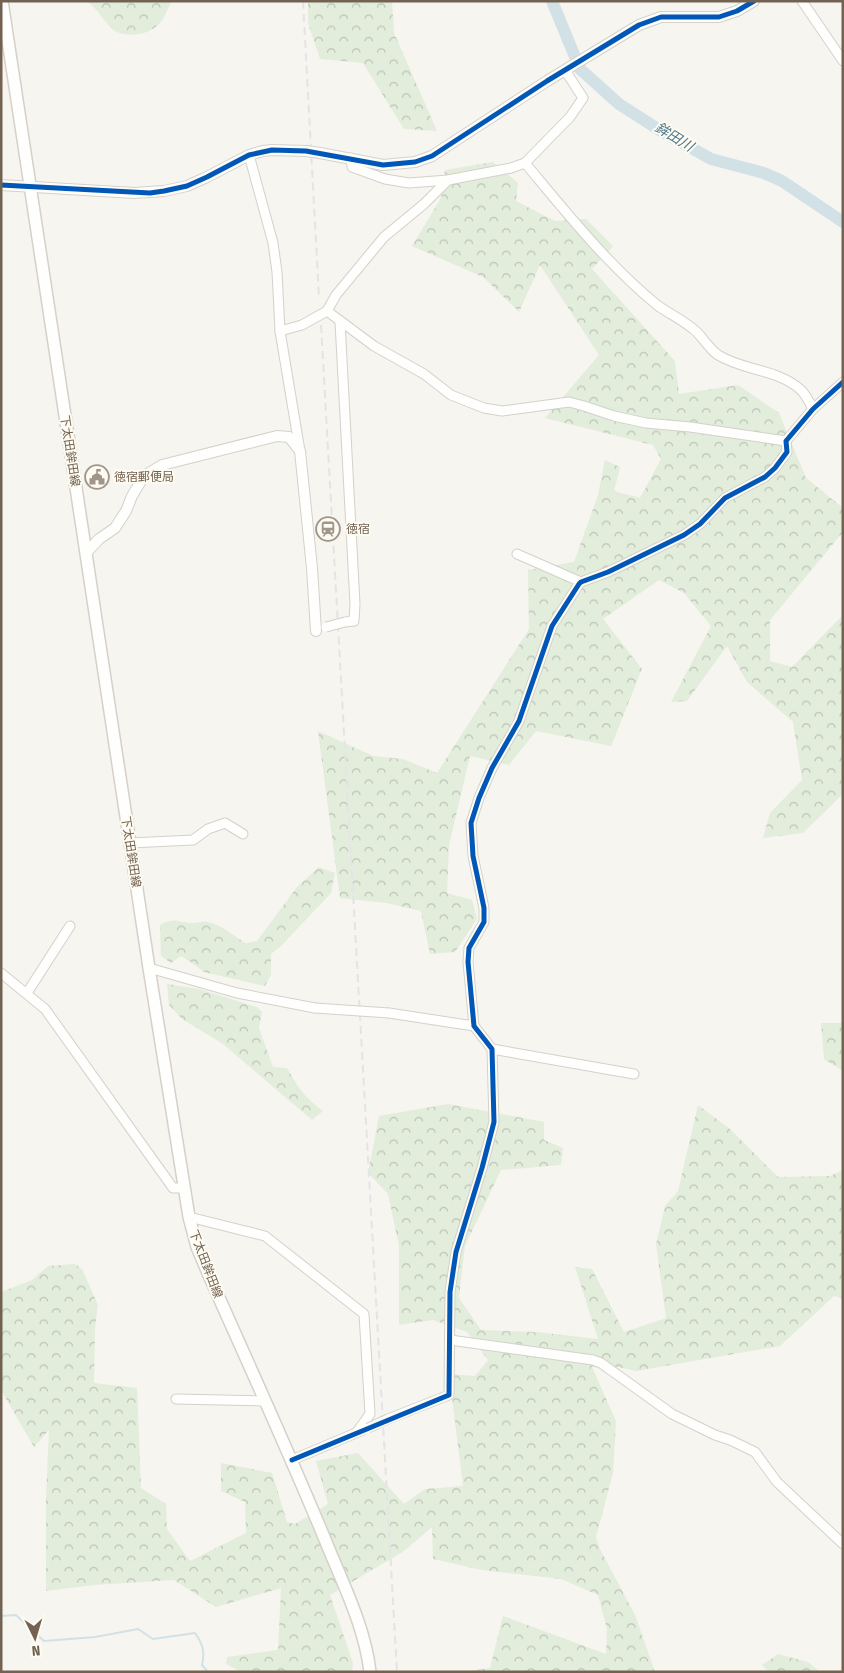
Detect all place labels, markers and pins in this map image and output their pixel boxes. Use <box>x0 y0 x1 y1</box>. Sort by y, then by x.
public building icon: 徳宿郵便局 <box>84 464 110 490</box>
place label: 徳宿郵便局 <box>114 470 174 484</box>
station icon: 徳宿 <box>315 516 341 542</box>
place label: 徳宿 <box>346 522 370 536</box>

